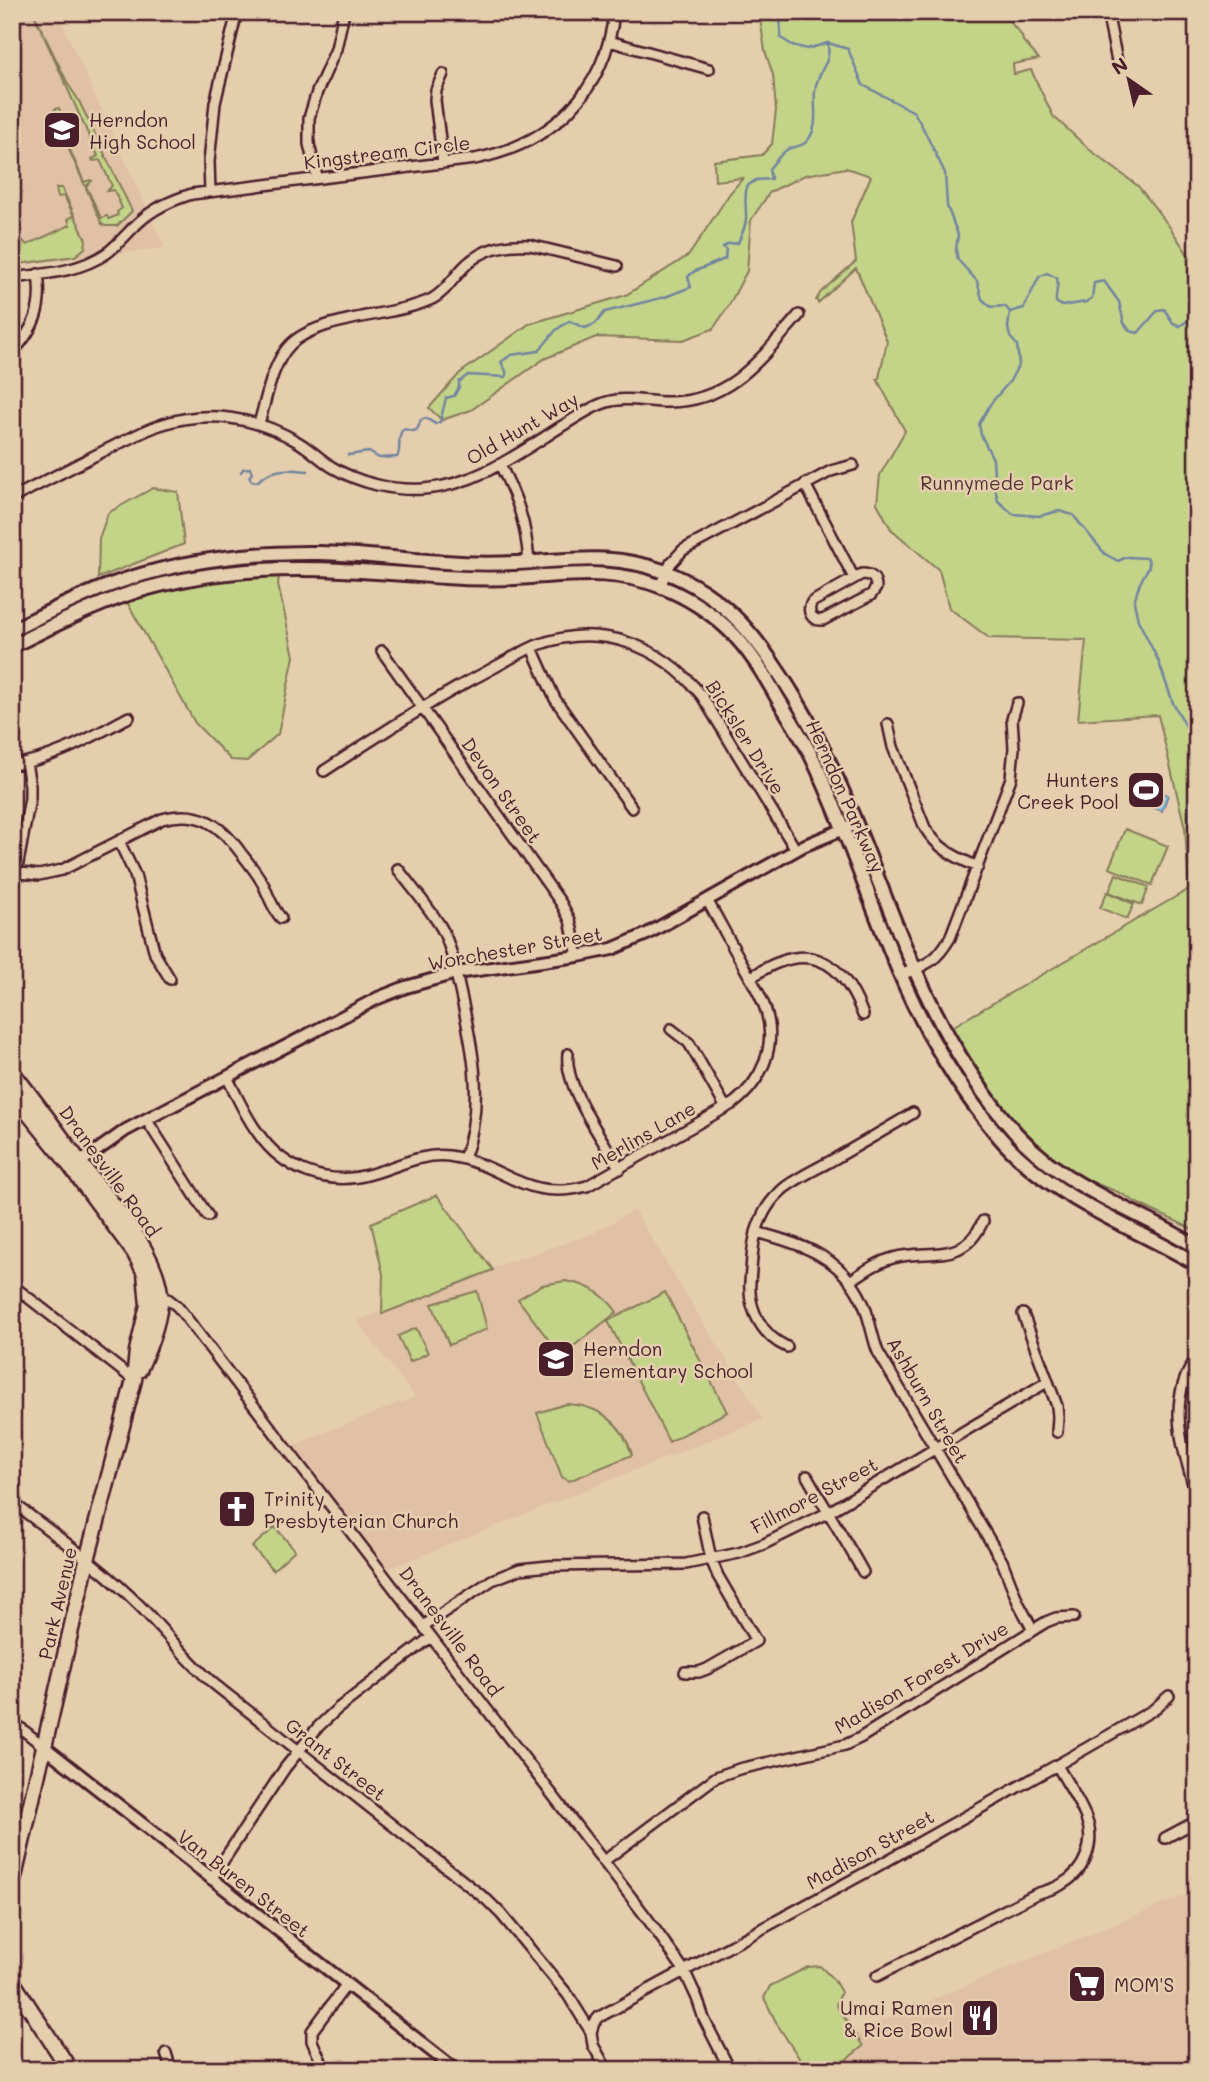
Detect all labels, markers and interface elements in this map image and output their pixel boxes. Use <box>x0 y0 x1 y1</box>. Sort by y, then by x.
north arrow <box>1094 46 1164 116</box>
text: N <box>1106 51 1132 80</box>
place label: Herndon High School <box>89 107 196 154</box>
school or university icon: Herndon High School <box>41 109 83 151</box>
street label: Kingstream Circle <box>302 129 472 175</box>
street label: Old Hunt Way <box>461 386 583 470</box>
park label: Runnymede Park <box>920 470 1074 495</box>
street label: Bicksler Drive <box>701 675 791 799</box>
street label: Herndon Parkway <box>801 716 891 876</box>
street label: Devon Street <box>456 732 548 848</box>
place label: Hunters Creek Pool <box>1017 767 1119 814</box>
sports icon: Hunters Creek Pool <box>1125 769 1167 811</box>
street label: Worchester Street <box>426 920 604 976</box>
street label: Merlins Lane <box>586 1095 700 1175</box>
street label: Dranesville Road <box>54 1100 166 1242</box>
street label: Ashburn Street <box>882 1332 974 1468</box>
place label: Herndon Elementary School <box>583 1336 753 1383</box>
school or university icon: Herndon Elementary School <box>535 1338 577 1380</box>
street label: Fillmore Street <box>746 1451 882 1539</box>
place label: Trinity Presbyterian Church <box>264 1486 458 1533</box>
church icon: Trinity Presbyterian Church <box>216 1488 258 1530</box>
street label: Park Avenue <box>32 1544 82 1662</box>
street label: Dranesville Road <box>394 1561 508 1701</box>
street label: Madison Forest Drive <box>829 1615 1013 1739</box>
street label: Grant Street <box>281 1712 391 1806</box>
street label: Madison Street <box>802 1804 938 1894</box>
street label: Van Buren Street <box>173 1824 315 1942</box>
supermarket icon: MOM'S <box>1066 1963 1108 2005</box>
place label: MOM'S <box>1114 1972 1174 1997</box>
place label: Umai Ramen & Rice Bowl <box>840 1995 953 2042</box>
restaurant icon: Umai Ramen & Rice Bowl <box>959 1997 1001 2039</box>

